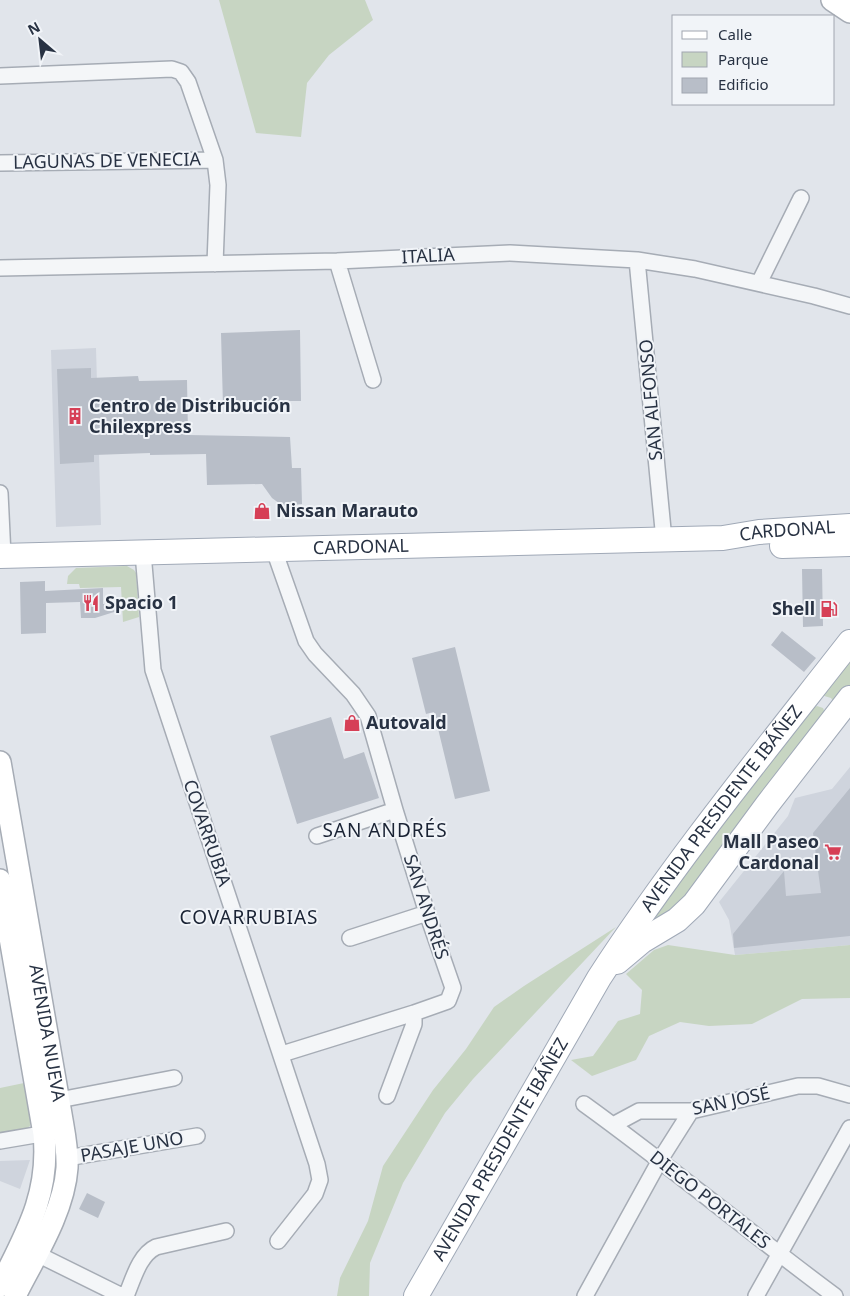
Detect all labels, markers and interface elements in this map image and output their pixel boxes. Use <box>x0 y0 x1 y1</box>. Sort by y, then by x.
north arrow <box>15 15 65 65</box>
legend <box>672 15 835 105</box>
text: N <box>24 17 43 39</box>
text: Calle <box>718 24 752 44</box>
text: Parque <box>718 49 768 69</box>
text: Edificio <box>718 74 769 94</box>
street label: LAGUNAS DE VENECIA <box>13 146 202 174</box>
street label: ITALIA <box>401 242 456 268</box>
street label: SAN ALFONSO <box>633 338 667 462</box>
place label: Centro de Distribución Chilexpress <box>89 393 291 438</box>
building icon: Centro de Distribución Chilexpress <box>65 406 85 426</box>
place label: Nissan Marauto <box>276 498 418 522</box>
shop icon: Nissan Marauto <box>252 501 272 521</box>
street label: CARDONAL <box>737 514 836 546</box>
street label: CARDONAL <box>313 533 409 559</box>
place label: Spacio 1 <box>105 590 178 614</box>
restaurant icon: Spacio 1 <box>81 593 101 613</box>
place label: Shell <box>772 596 815 620</box>
fuel station icon: Shell <box>819 599 839 619</box>
street label: AVENIDA PRESIDENTE IBÁÑEZ <box>635 700 807 916</box>
place label: Autovald <box>366 710 447 734</box>
shop icon: Autovald <box>342 713 362 733</box>
street label: COVARRUBIA <box>178 776 238 890</box>
district label: SAN ANDRÉS <box>322 817 448 843</box>
place label: Mall Paseo Cardonal <box>723 829 819 874</box>
supermarket icon: Mall Paseo Cardonal <box>823 842 843 862</box>
street label: SAN ANDRÉS <box>399 851 455 962</box>
district label: COVARRUBIAS <box>180 904 318 930</box>
street label: AVENIDA NUEVA <box>24 962 72 1104</box>
street label: AVENIDA PRESIDENTE IBÁÑEZ <box>426 1033 573 1265</box>
street label: SAN JOSÉ <box>690 1080 772 1120</box>
street label: PASAJE UNO <box>78 1125 185 1167</box>
street label: DIEGO PORTALES <box>645 1145 776 1254</box>

